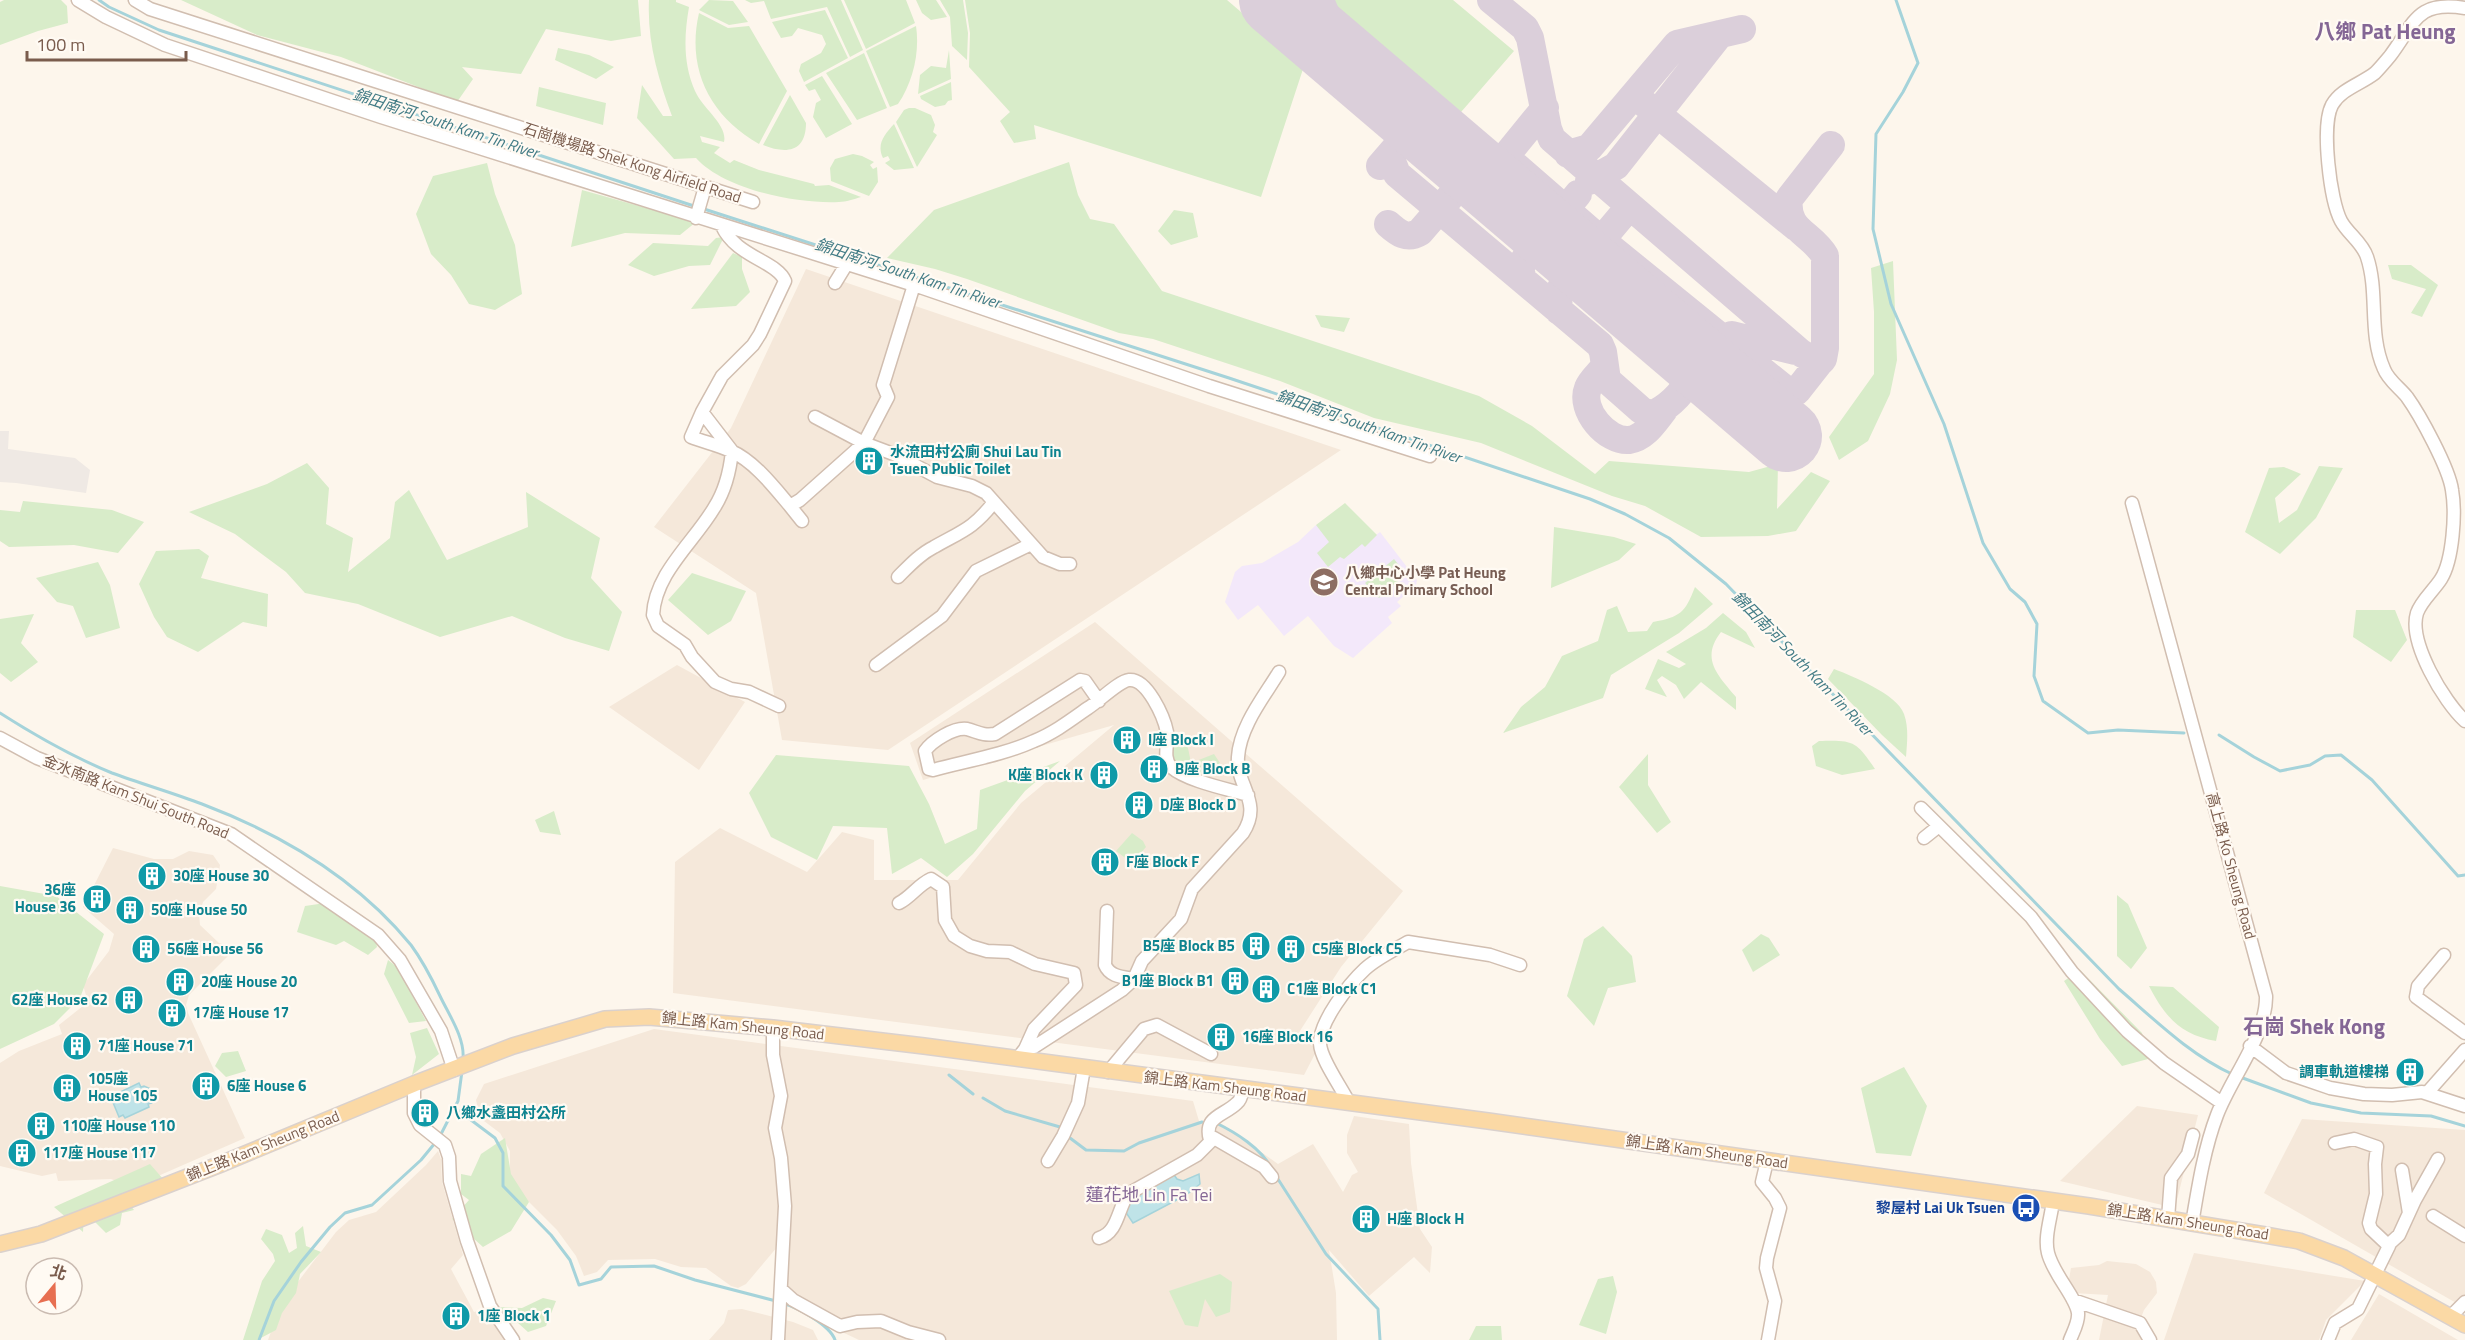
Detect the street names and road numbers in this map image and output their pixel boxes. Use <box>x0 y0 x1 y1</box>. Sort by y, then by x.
street label: 石崗機場路 Shek Kong Airfield Road <box>520 116 744 209</box>
street label: 金水南路 Kam Shui South Road <box>40 749 233 844</box>
street label: 高上路 Ko Sheung Road <box>2201 790 2262 942</box>
street label: 錦上路 Kam Sheung Road <box>661 1006 826 1045</box>
street label: 錦上路 Kam Sheung Road <box>1143 1065 1308 1108</box>
street label: 錦上路 Kam Sheung Road <box>183 1104 343 1187</box>
street label: 錦上路 Kam Sheung Road <box>1625 1129 1790 1174</box>
street label: 錦上路 Kam Sheung Road <box>2106 1197 2271 1246</box>

